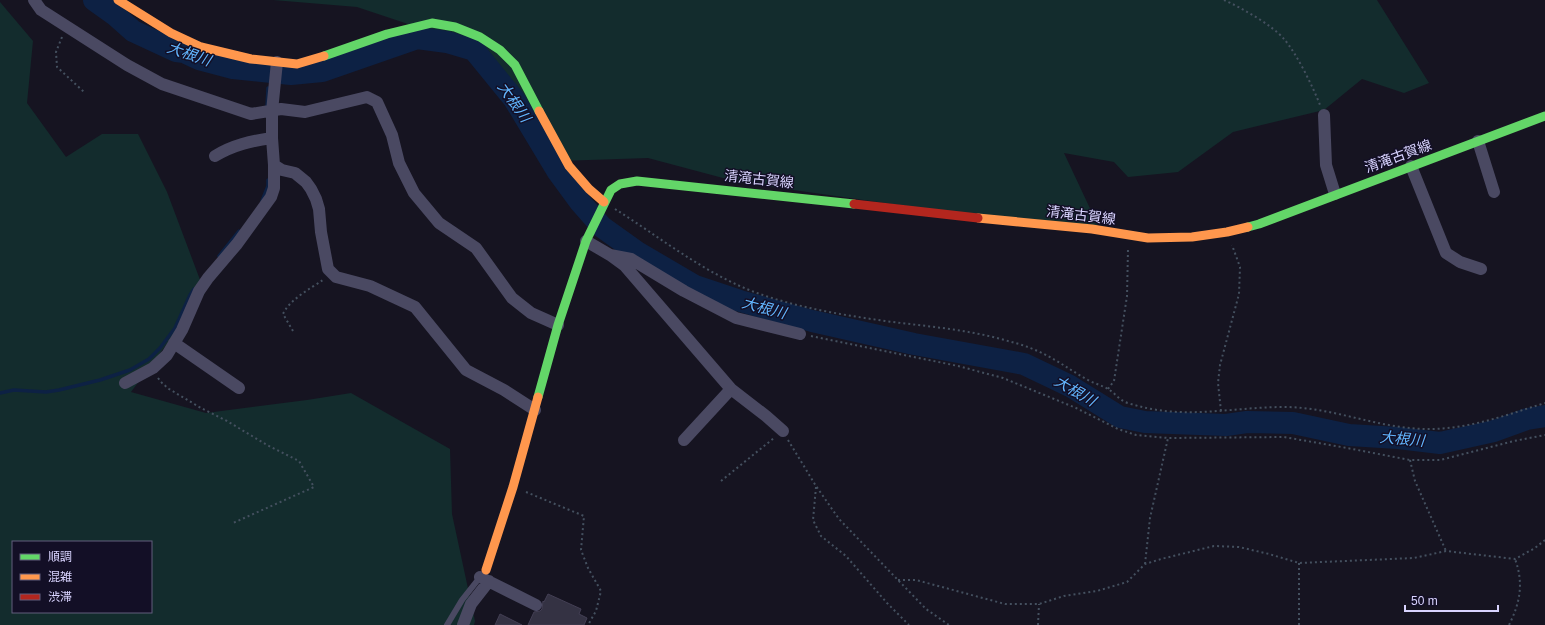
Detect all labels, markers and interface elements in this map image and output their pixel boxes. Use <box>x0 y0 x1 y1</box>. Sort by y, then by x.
water label: 大根川 <box>165 38 215 70</box>
water label: 大根川 <box>495 78 535 127</box>
street label: 清滝古賀線 <box>1362 137 1434 175</box>
street label: 清滝古賀線 <box>723 167 795 191</box>
street label: 清滝古賀線 <box>1045 203 1117 227</box>
water label: 大根川 <box>740 293 790 322</box>
water label: 大根川 <box>1052 372 1101 410</box>
water label: 大根川 <box>1379 428 1427 449</box>
legend <box>12 541 152 613</box>
text: 順調 <box>48 550 72 564</box>
text: 混雑 <box>48 570 72 584</box>
scale bar <box>1405 587 1498 613</box>
text: 渋滞 <box>48 590 72 604</box>
text: 50 m <box>1411 594 1438 608</box>

